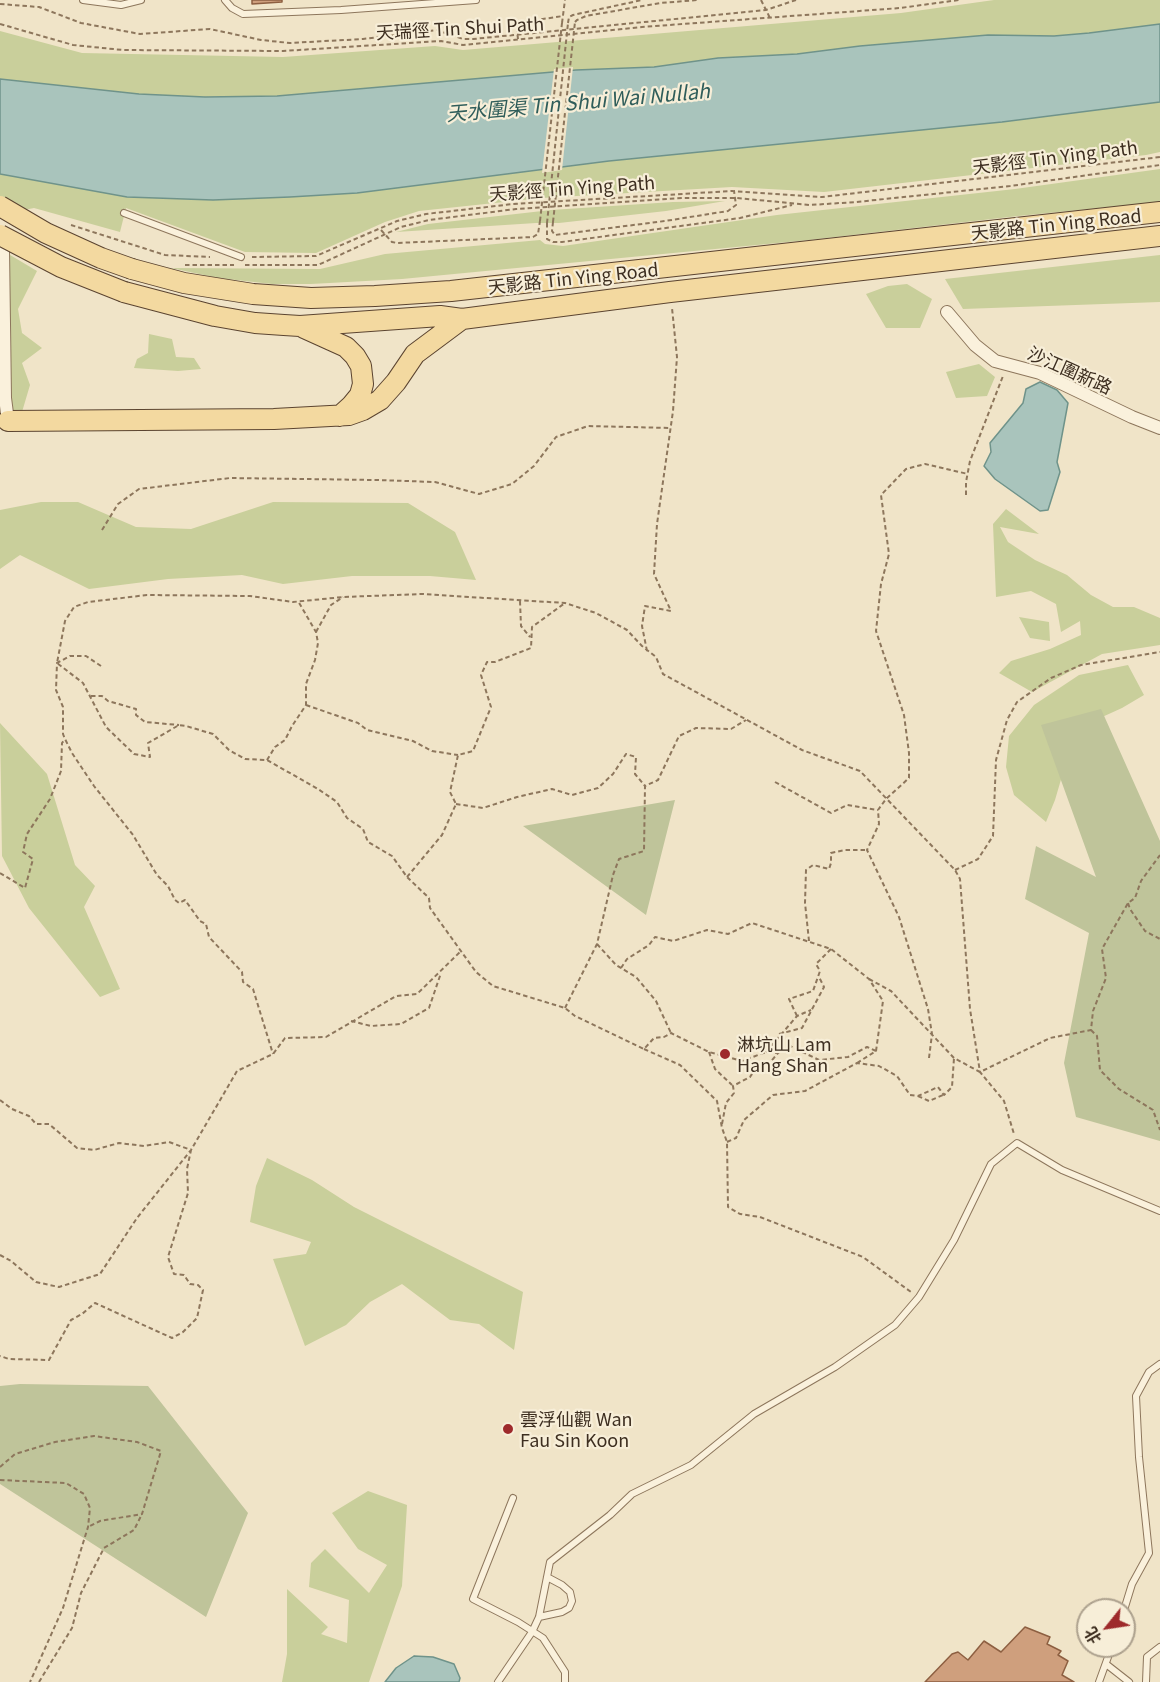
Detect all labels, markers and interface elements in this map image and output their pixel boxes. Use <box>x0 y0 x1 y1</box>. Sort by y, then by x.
street label: 天瑞徑 Tin Shui Path <box>375 13 545 43</box>
water label: 天水圍渠 Tin Shui Wai Nullah <box>445 79 711 125</box>
street label: 天影徑 Tin Ying Path <box>971 136 1139 178</box>
street label: 天影徑 Tin Ying Path <box>488 171 656 205</box>
street label: 天影路 Tin Ying Road <box>970 204 1142 244</box>
street label: 天影路 Tin Ying Road <box>487 258 659 298</box>
street label: 沙江圍新路 <box>1024 342 1116 398</box>
place label: 淋坑山 Lam Hang Shan <box>737 1033 832 1076</box>
marker: 淋坑山 Lam Hang Shan <box>718 1047 732 1061</box>
place label: 雲浮仙觀 Wan Fau Sin Koon <box>520 1408 633 1450</box>
marker: 雲浮仙觀 Wan Fau Sin Koon <box>501 1422 515 1436</box>
north arrow <box>1076 1598 1136 1658</box>
text: 北 <box>1078 1623 1107 1649</box>

